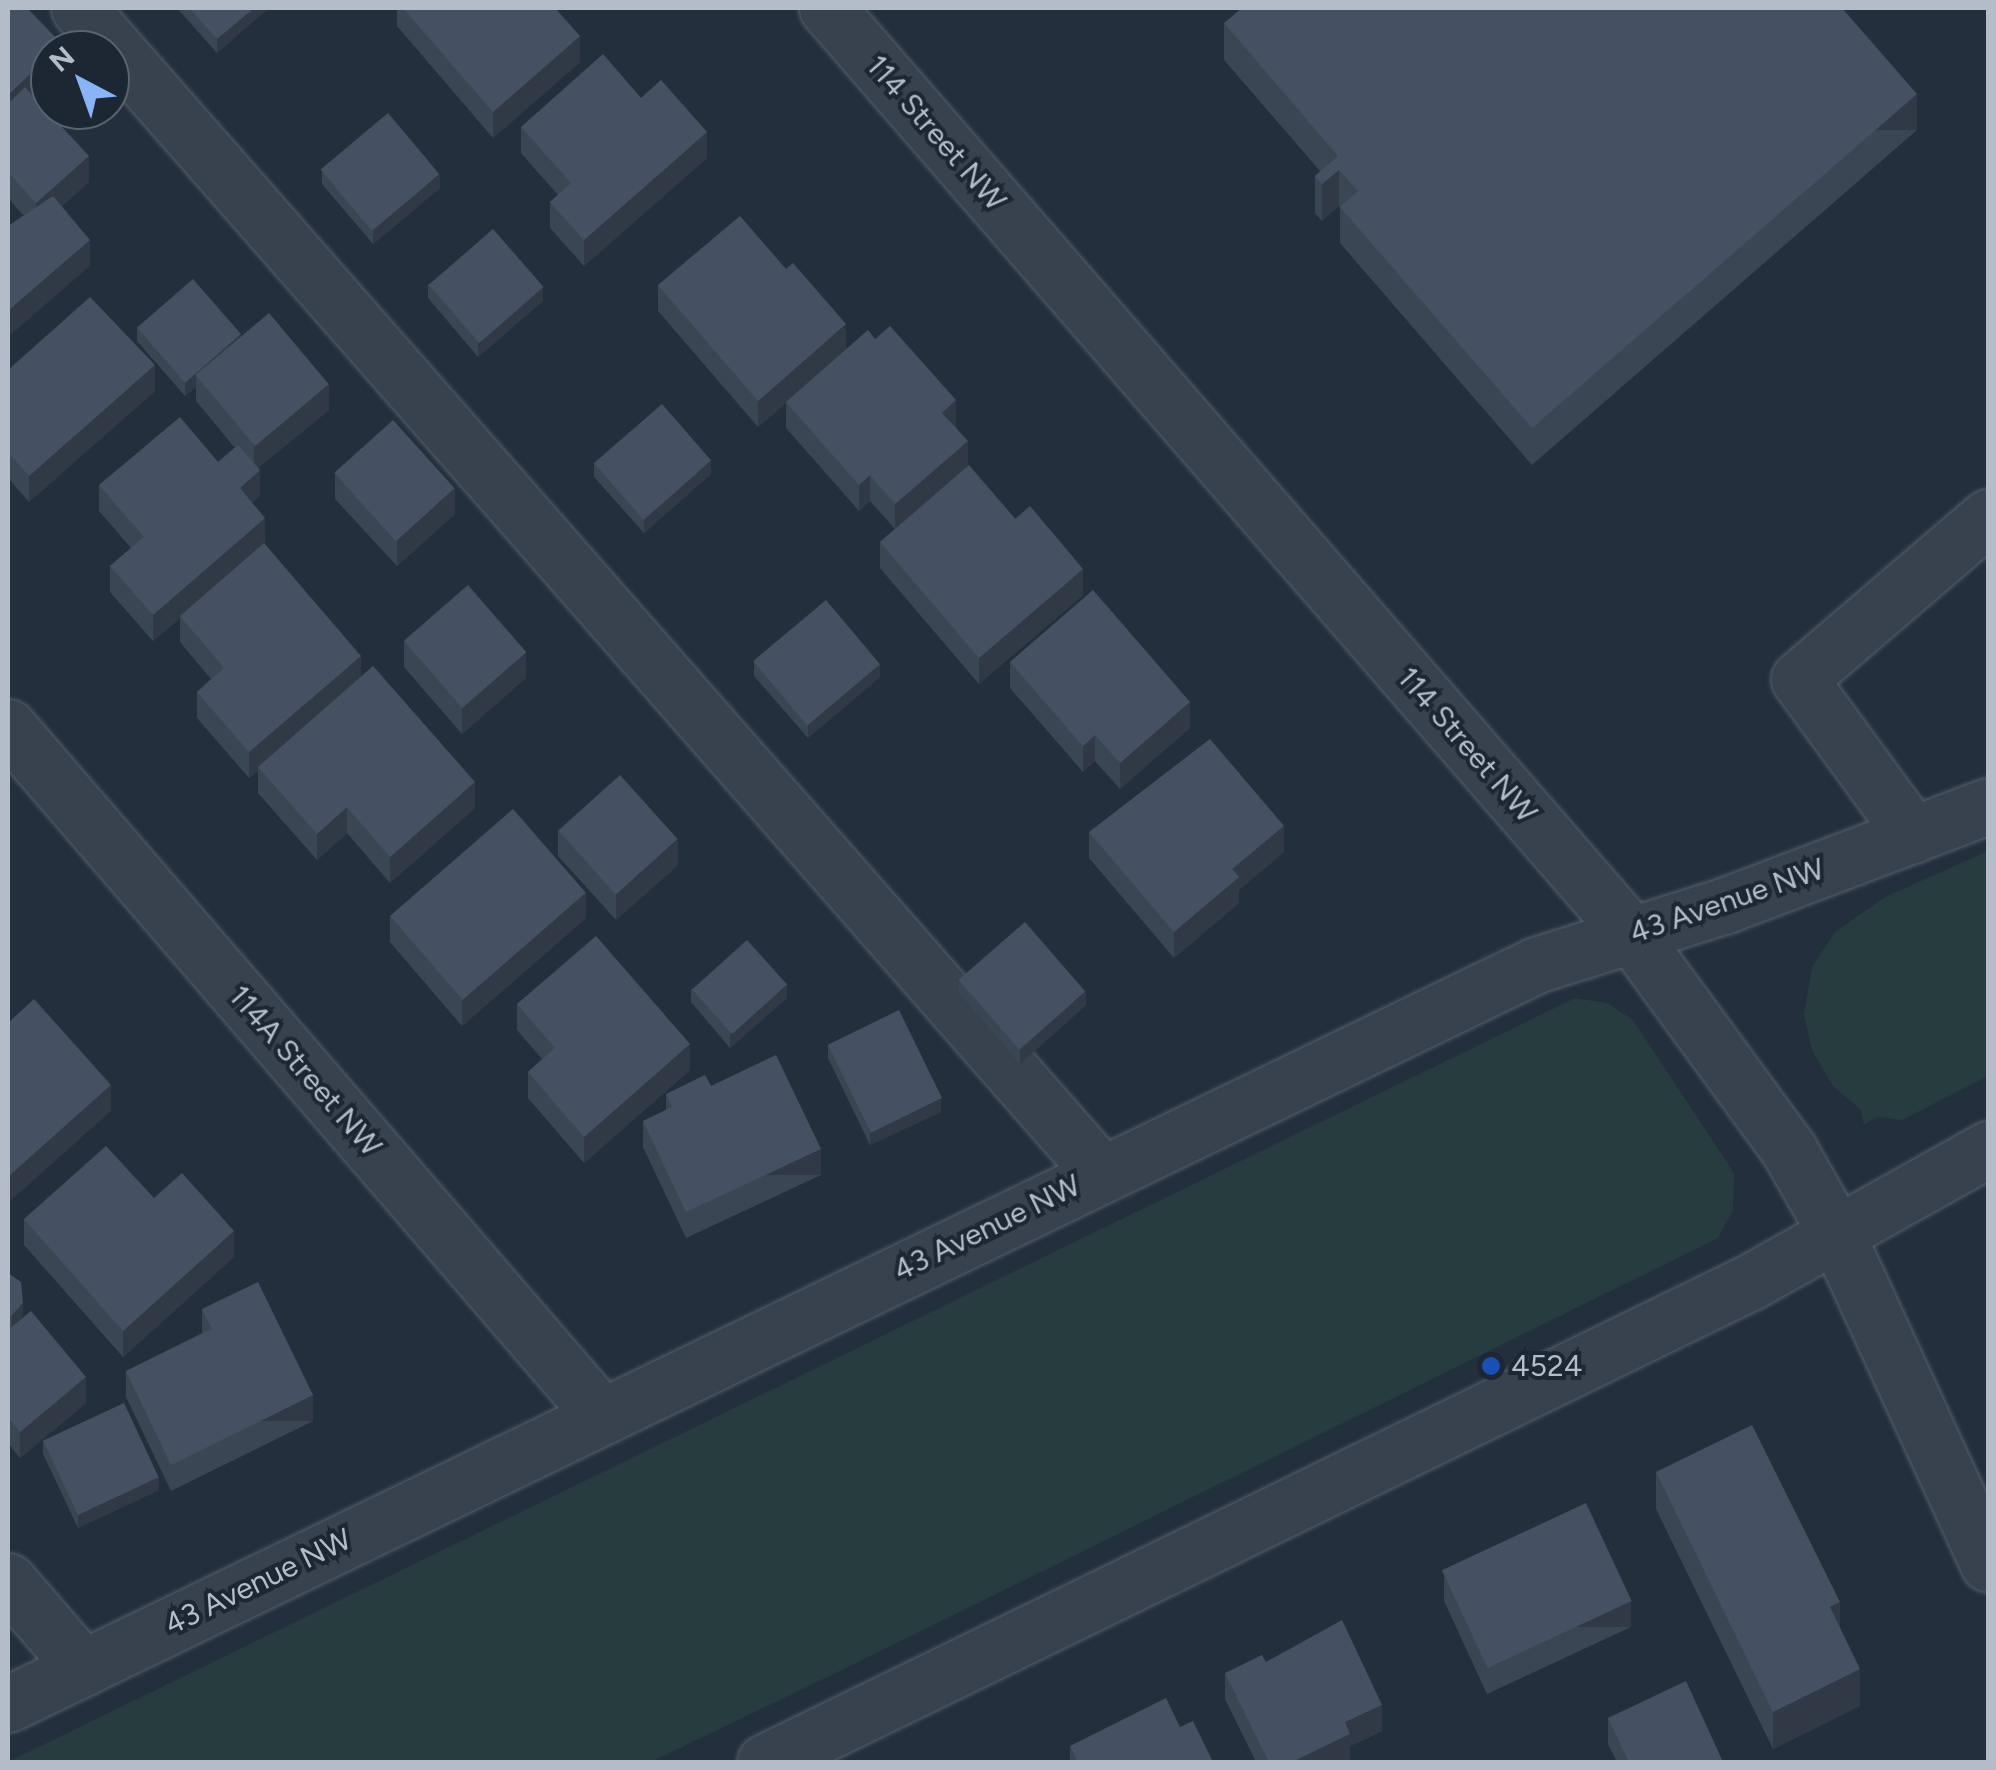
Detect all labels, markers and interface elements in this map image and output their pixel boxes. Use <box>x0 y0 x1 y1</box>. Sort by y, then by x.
north arrow <box>30 30 130 130</box>
text: N <box>42 39 81 79</box>
street label: 114 Street NW <box>859 48 1013 218</box>
street label: 114 Street NW <box>1390 660 1544 830</box>
street label: 43 Avenue NW <box>1625 851 1829 951</box>
street label: 114A Street NW <box>221 978 389 1164</box>
street label: 43 Avenue NW <box>888 1167 1086 1289</box>
place label: 4524 <box>1511 1348 1582 1384</box>
marker: 4524 <box>1480 1355 1502 1377</box>
street label: 43 Avenue NW <box>159 1521 357 1643</box>

